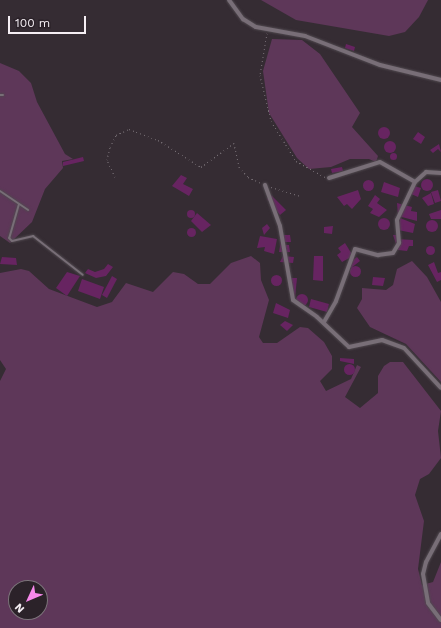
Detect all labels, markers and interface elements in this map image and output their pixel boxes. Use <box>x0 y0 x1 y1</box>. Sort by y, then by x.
scale bar <box>10 8 88 34</box>
text: 100 m <box>15 16 50 30</box>
north arrow <box>8 580 48 620</box>
text: N <box>12 601 27 615</box>

